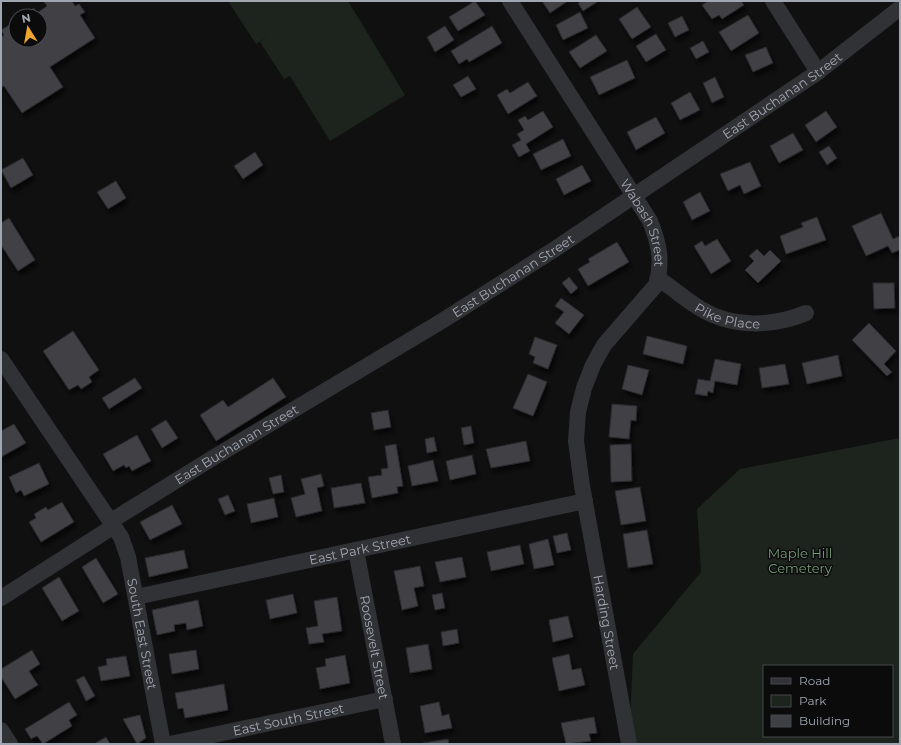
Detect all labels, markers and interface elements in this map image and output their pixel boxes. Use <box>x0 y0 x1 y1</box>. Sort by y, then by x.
north arrow <box>8 8 48 48</box>
text: N <box>20 10 32 26</box>
street label: East Buchanan Street <box>719 48 845 142</box>
street label: Wabash Street <box>617 176 668 267</box>
street label: East Buchanan Street <box>449 231 577 321</box>
street label: Pike Place <box>692 299 760 331</box>
street label: East Buchanan Street <box>172 401 301 488</box>
street label: East Park Street <box>308 530 412 568</box>
park label: Maple Hill Cemetery <box>768 545 833 576</box>
street label: Harding Street <box>590 573 623 671</box>
street label: South East Street <box>124 577 161 691</box>
street label: Roosevelt Street <box>357 594 392 701</box>
legend <box>763 665 893 737</box>
text: Road <box>799 673 830 688</box>
text: Park <box>799 693 827 708</box>
street label: East South Street <box>231 700 345 739</box>
text: Building <box>799 713 850 728</box>

